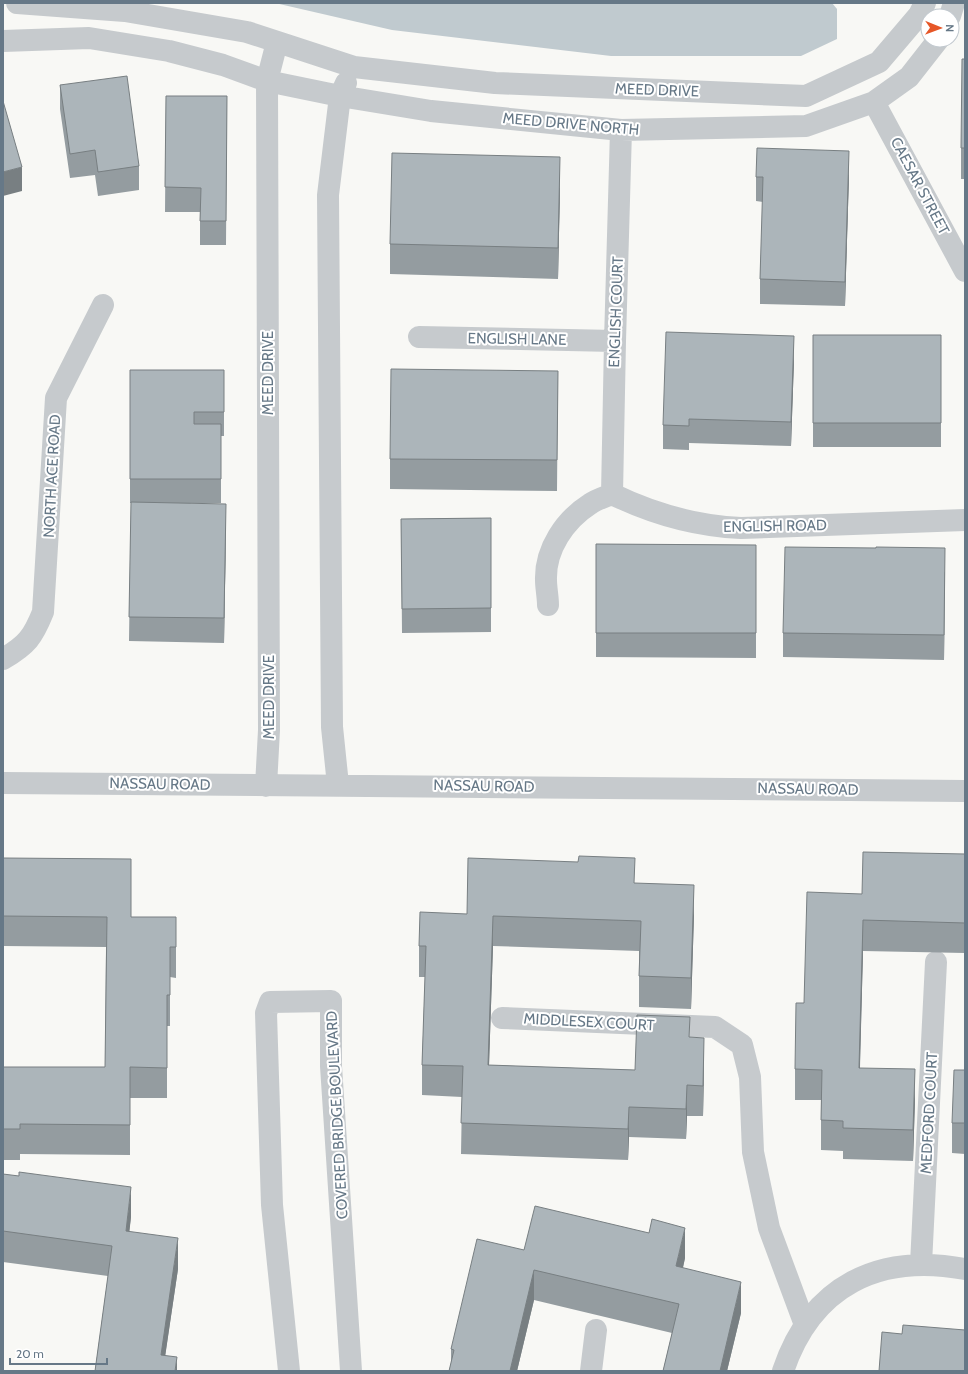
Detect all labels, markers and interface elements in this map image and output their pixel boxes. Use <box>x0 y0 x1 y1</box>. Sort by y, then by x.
north arrow <box>920 8 960 48</box>
text: N <box>943 24 957 32</box>
street label: MEED DRIVE <box>615 80 699 100</box>
street label: MEED DRIVE NORTH <box>502 109 640 139</box>
street label: CAESAR STREET <box>887 134 953 238</box>
street label: ENGLISH COURT <box>605 256 627 368</box>
street label: ENGLISH LANE <box>468 329 566 349</box>
street label: MEED DRIVE <box>259 331 277 415</box>
street label: NORTH ACE ROAD <box>40 414 64 538</box>
street label: ENGLISH ROAD <box>723 516 827 536</box>
street label: MEED DRIVE <box>260 655 278 739</box>
street label: NASSAU ROAD <box>109 774 211 794</box>
street label: NASSAU ROAD <box>433 776 535 796</box>
street label: NASSAU ROAD <box>757 779 859 799</box>
street label: COVERED BRIDGE BOULEVARD <box>323 1010 351 1220</box>
street label: MIDDLESEX COURT <box>523 1010 655 1034</box>
street label: MEDFORD COURT <box>917 1052 941 1174</box>
scale bar <box>10 1340 107 1366</box>
text: 20 m <box>16 1346 44 1361</box>

